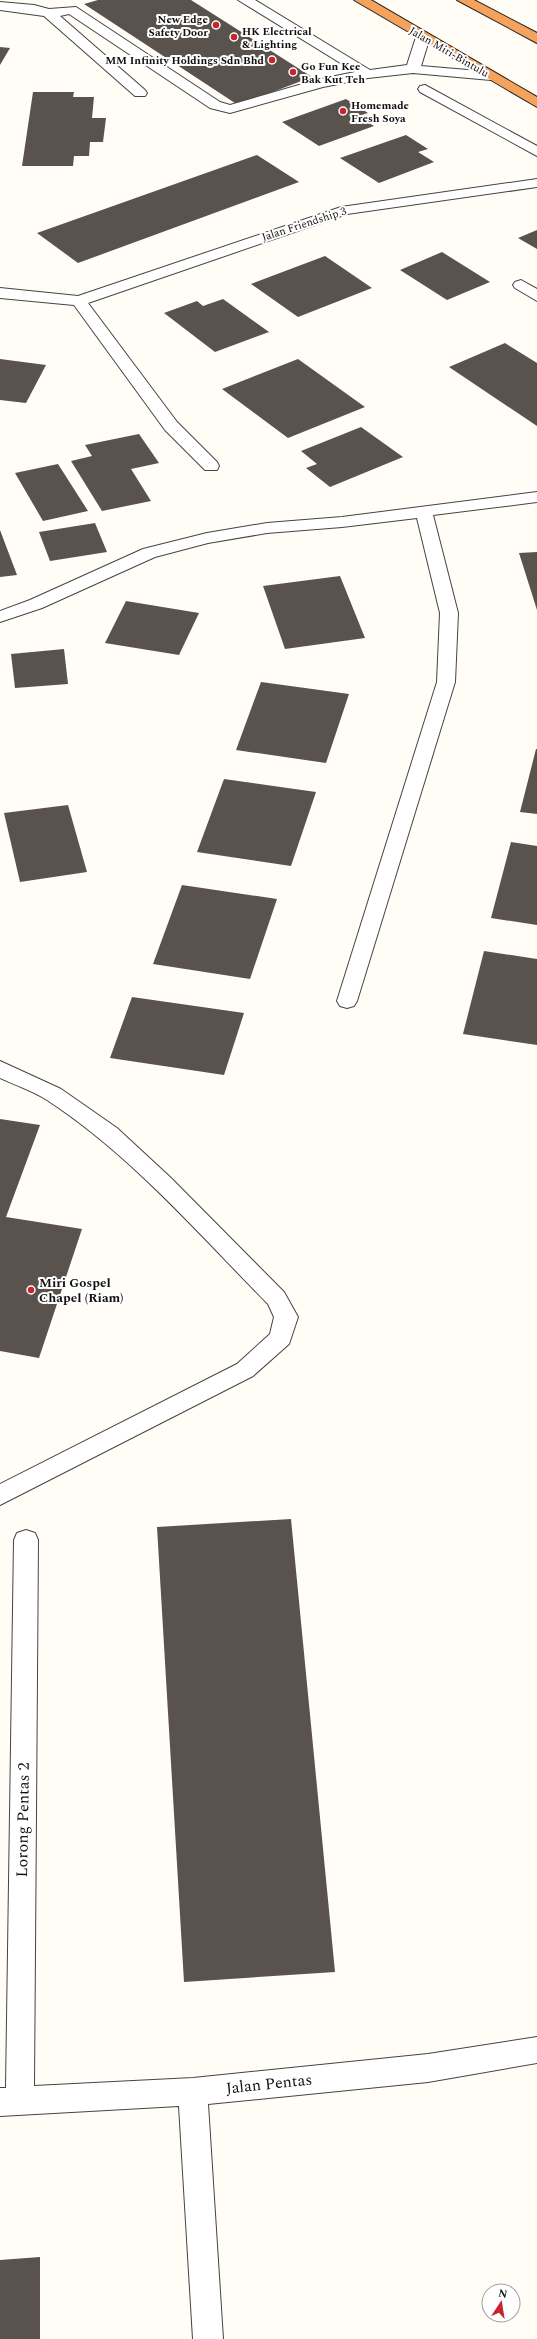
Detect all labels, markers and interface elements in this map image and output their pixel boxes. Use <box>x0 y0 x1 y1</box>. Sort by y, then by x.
place label: New Edge Safety Door <box>149 11 209 41</box>
marker: New Edge Safety Door <box>211 20 221 30</box>
street label: Jalan Miri-Bintulu <box>406 22 492 82</box>
place label: HK Electrical & Lighting <box>242 23 312 53</box>
marker: HK Electrical & Lighting <box>229 32 239 42</box>
place label: MM Infinity Holdings Sdn Bhd <box>105 52 265 69</box>
marker: MM Infinity Holdings Sdn Bhd <box>267 55 277 65</box>
place label: Go Fun Kee Bak Kut Teh <box>301 58 365 88</box>
marker: Go Fun Kee Bak Kut Teh <box>288 67 298 77</box>
place label: Homemade Fresh Soya <box>351 97 410 127</box>
marker: Homemade Fresh Soya <box>338 106 348 116</box>
street label: Jalan Friendship 3 <box>259 202 349 246</box>
place label: Miri Gospel Chapel (Riam) <box>39 1273 124 1308</box>
marker: Miri Gospel Chapel (Riam) <box>26 1285 36 1295</box>
street label: Lorong Pentas 2 <box>10 1762 36 1878</box>
street label: Jalan Pentas <box>225 2068 313 2100</box>
north arrow <box>481 2283 521 2323</box>
text: N <box>497 2284 509 2303</box>

